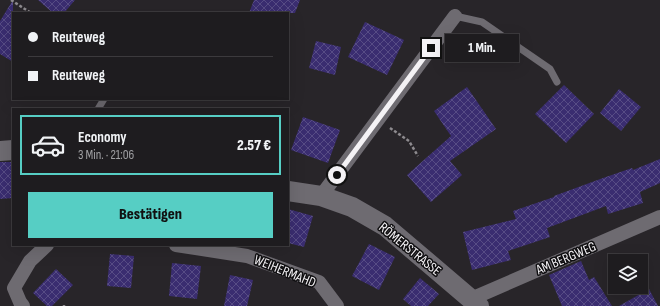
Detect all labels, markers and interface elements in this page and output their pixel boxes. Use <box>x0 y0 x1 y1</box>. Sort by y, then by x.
text: Reuteweg <box>52 28 105 47</box>
callout: 1 Min. <box>445 34 519 62</box>
route end <box>422 39 440 57</box>
text: 1 Min. <box>468 40 496 56</box>
text: Reuteweg <box>52 66 105 85</box>
icon: car <box>30 127 66 163</box>
text: Economy <box>78 128 127 147</box>
text: 2.57 € <box>237 136 271 155</box>
text: 3 Min. · 21:06 <box>78 147 134 163</box>
route start <box>328 166 346 184</box>
button: Bestätigen <box>28 192 273 238</box>
street label: RÖMERSTRASSE <box>375 219 445 279</box>
street label: AM BERGWEG <box>533 238 599 279</box>
street label: WEIHERMAHD <box>252 251 319 291</box>
map controls <box>608 254 648 294</box>
button: layers <box>608 254 648 294</box>

